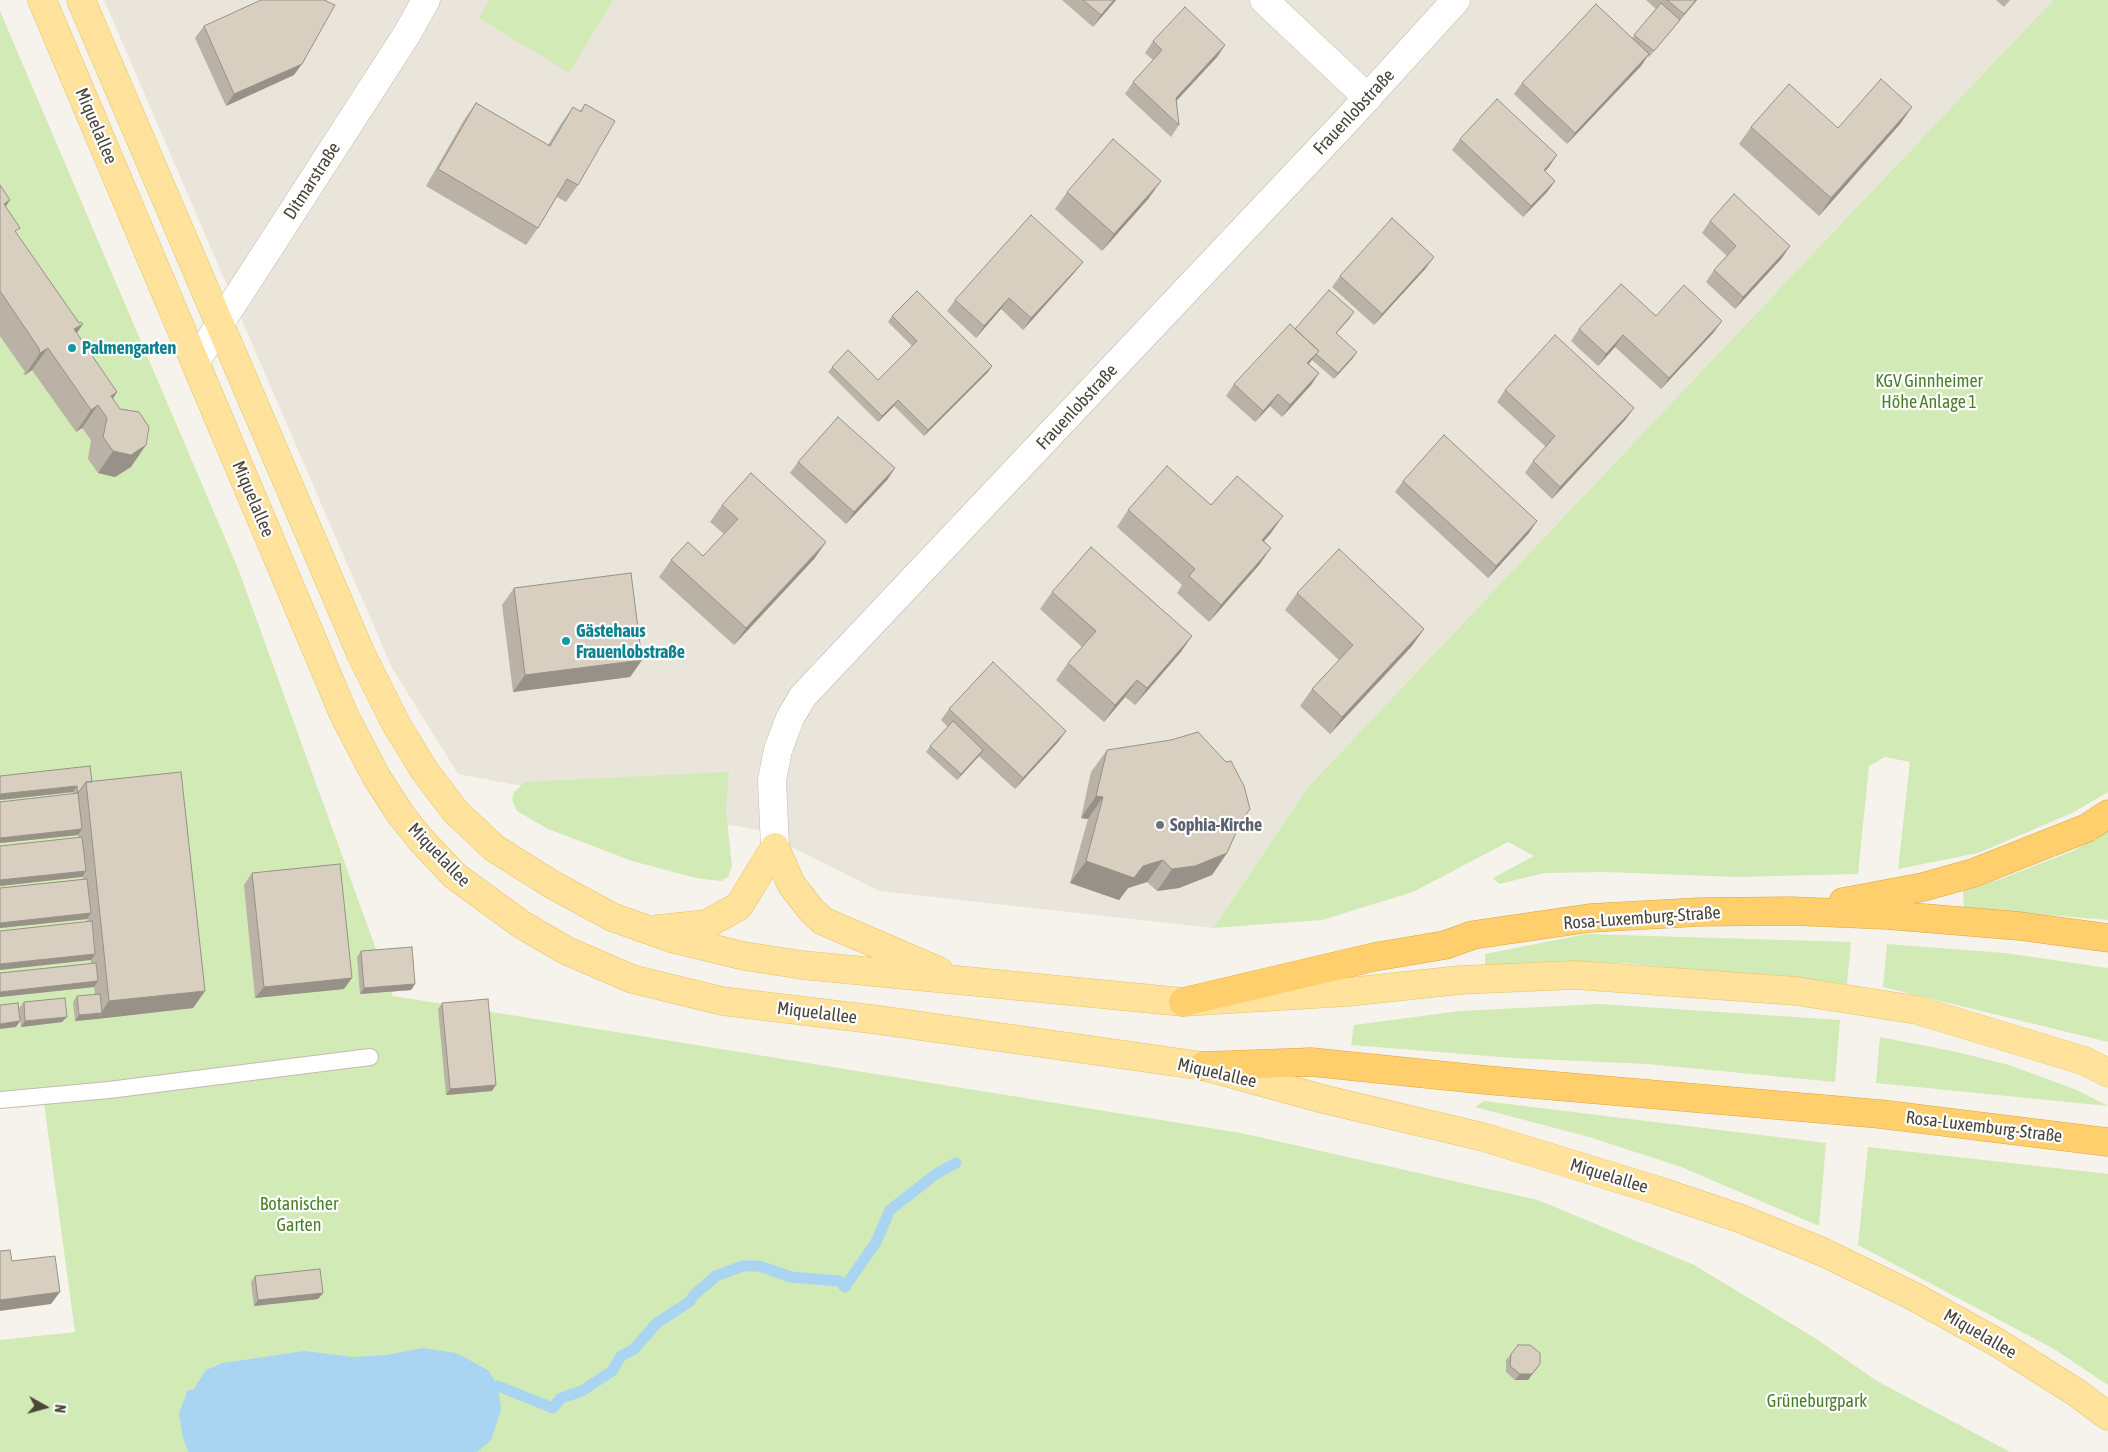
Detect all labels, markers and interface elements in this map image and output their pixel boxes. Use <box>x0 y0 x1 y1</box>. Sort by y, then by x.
street label: Frauenlobstraße <box>1309 65 1399 159</box>
street label: Miquelallee <box>70 85 122 167</box>
street label: Ditmarstraße <box>279 138 345 224</box>
place label: Palmengarten <box>82 337 176 359</box>
marker: Palmengarten <box>66 342 78 354</box>
street label: Frauenlobstraße <box>1032 360 1122 454</box>
park label: KGV Ginnheimer Höhe Anlage 1 <box>1875 370 1983 412</box>
street label: Miquelallee <box>227 458 279 540</box>
place label: Gästehaus Frauenlobstraße <box>576 620 685 662</box>
marker: Gästehaus Frauenlobstraße <box>560 635 572 647</box>
place label: Sophia-Kirche <box>1170 814 1262 836</box>
street label: Miquelallee <box>403 819 475 891</box>
marker: Sophia-Kirche <box>1154 819 1166 831</box>
street label: Rosa-Luxemburg-Straße <box>1563 902 1721 934</box>
street label: Miquelallee <box>776 997 858 1029</box>
street label: Miquelallee <box>1175 1053 1259 1093</box>
street label: Rosa-Luxemburg-Straße <box>1905 1107 2063 1147</box>
street label: Miquelallee <box>1567 1154 1651 1198</box>
park label: Botanischer Garten <box>260 1193 338 1236</box>
street label: Miquelallee <box>1940 1305 2020 1363</box>
north arrow <box>20 1382 70 1432</box>
park label: Grüneburgpark <box>1767 1390 1867 1412</box>
text: N <box>51 1404 68 1414</box>

